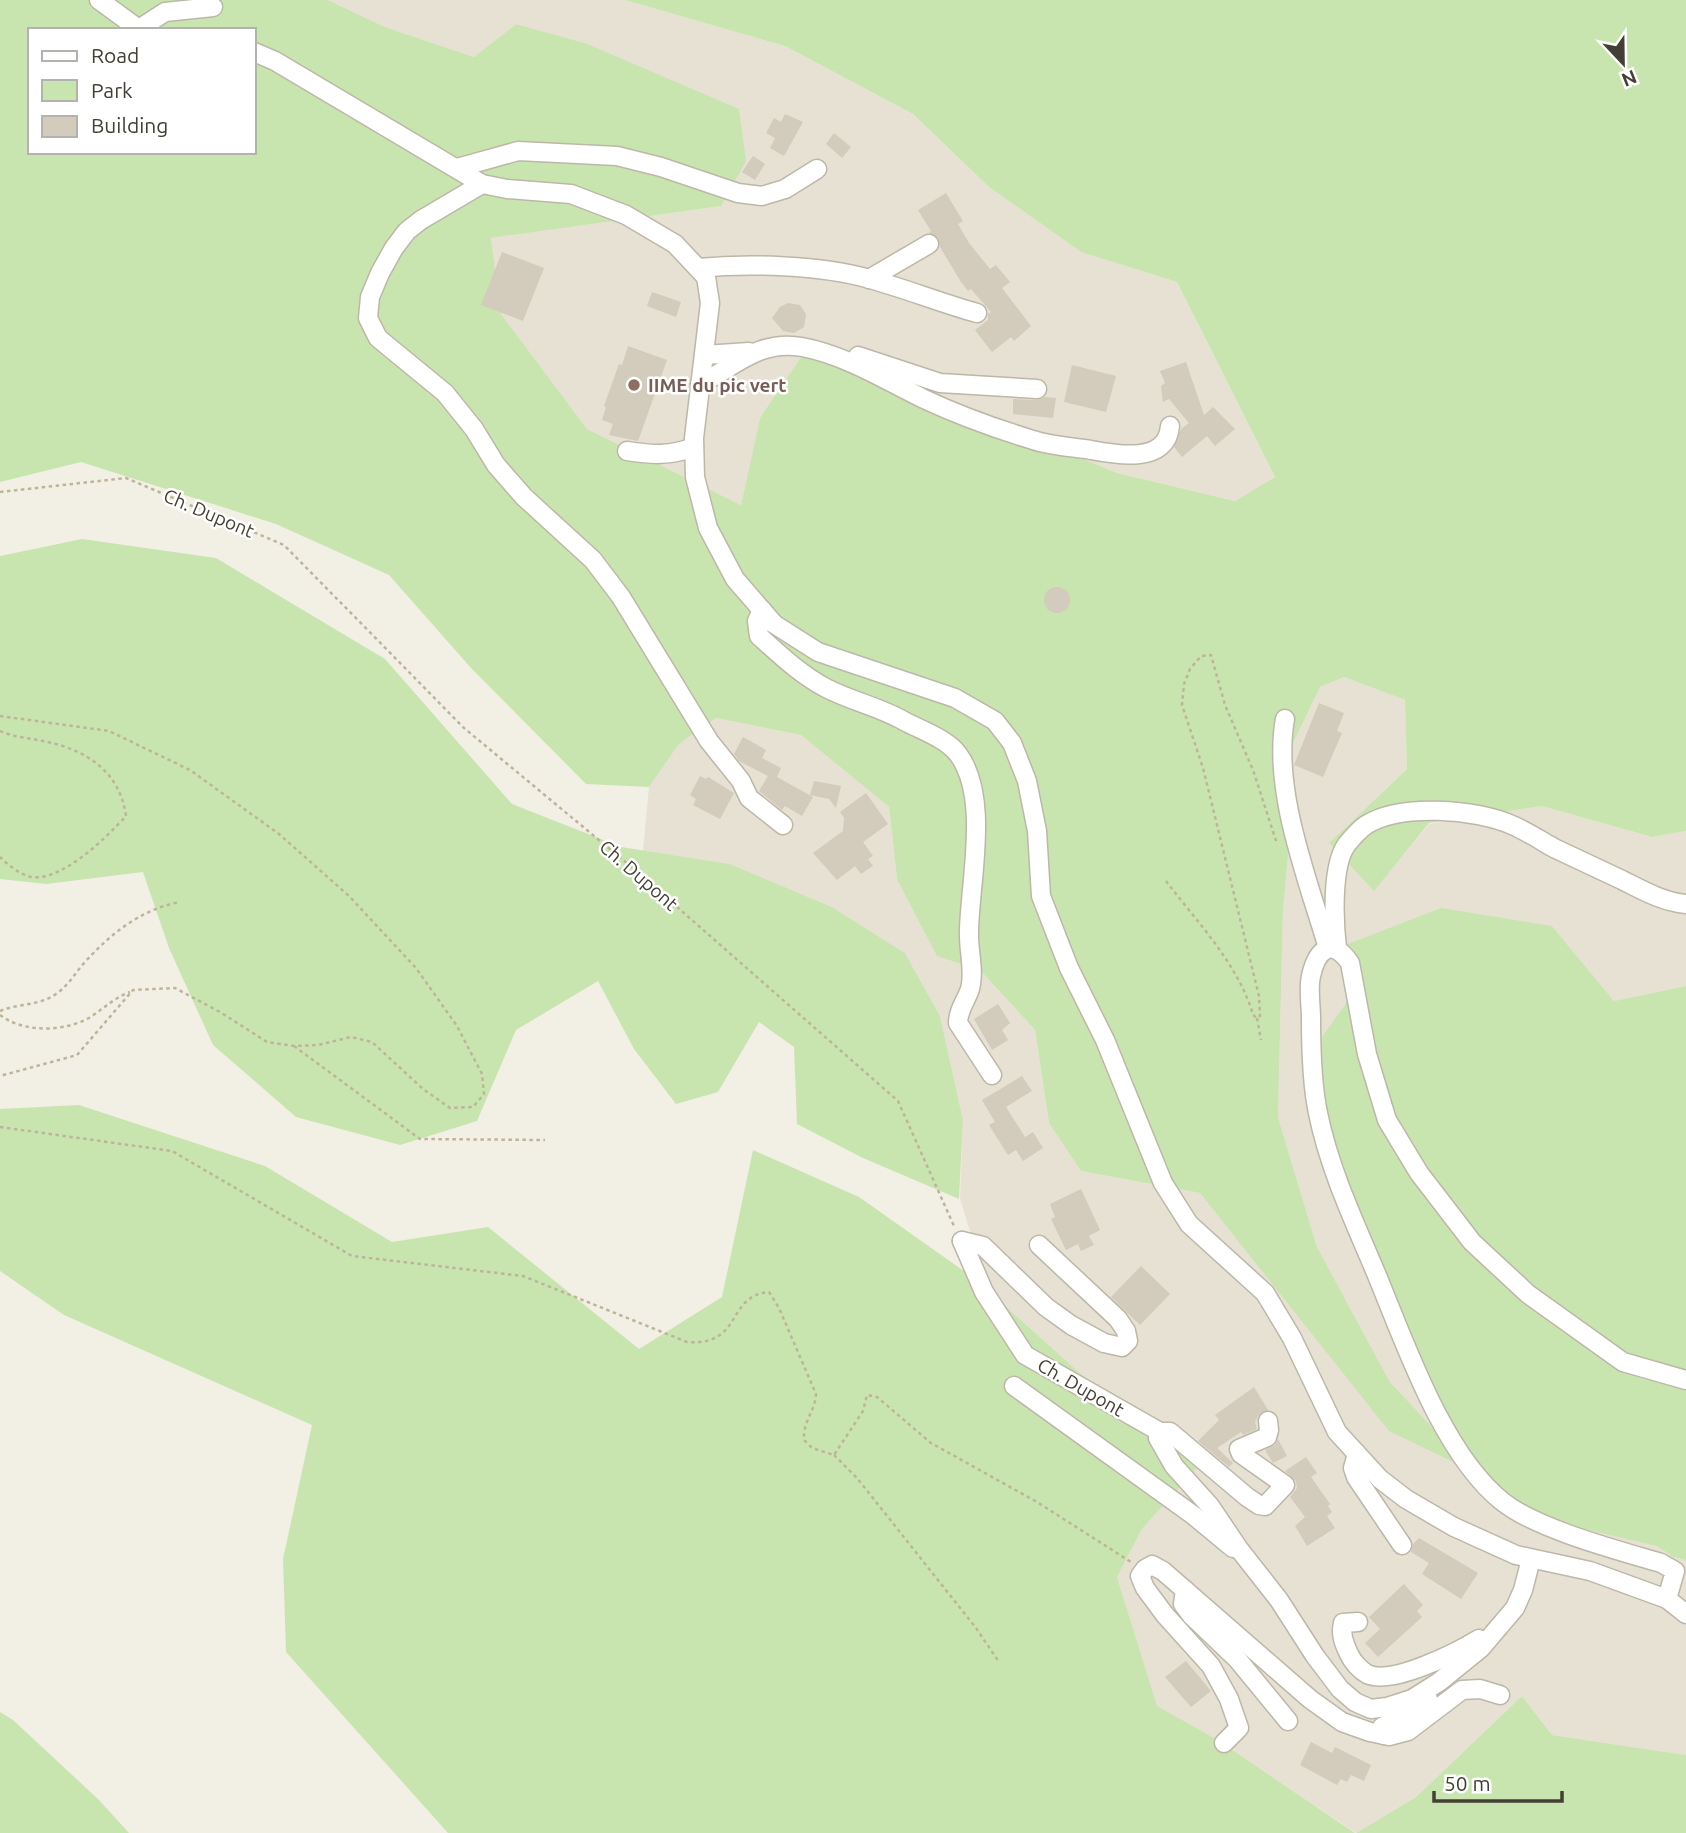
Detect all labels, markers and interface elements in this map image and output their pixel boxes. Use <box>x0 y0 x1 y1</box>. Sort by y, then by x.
legend <box>28 28 256 154</box>
north arrow <box>1588 28 1658 98</box>
text: Road <box>91 43 139 67</box>
text: N <box>1619 66 1640 92</box>
text: Park <box>91 78 133 102</box>
text: Building <box>91 113 168 137</box>
place label: IIME du pic vert <box>648 374 787 396</box>
marker: IIME du pic vert <box>626 377 642 393</box>
street label: Ch. Dupont <box>160 484 258 542</box>
street label: Ch. Dupont <box>595 835 683 915</box>
street label: Ch. Dupont <box>1034 1353 1129 1421</box>
scale bar <box>1434 1759 1562 1803</box>
text: 50 m <box>1444 1771 1491 1795</box>

